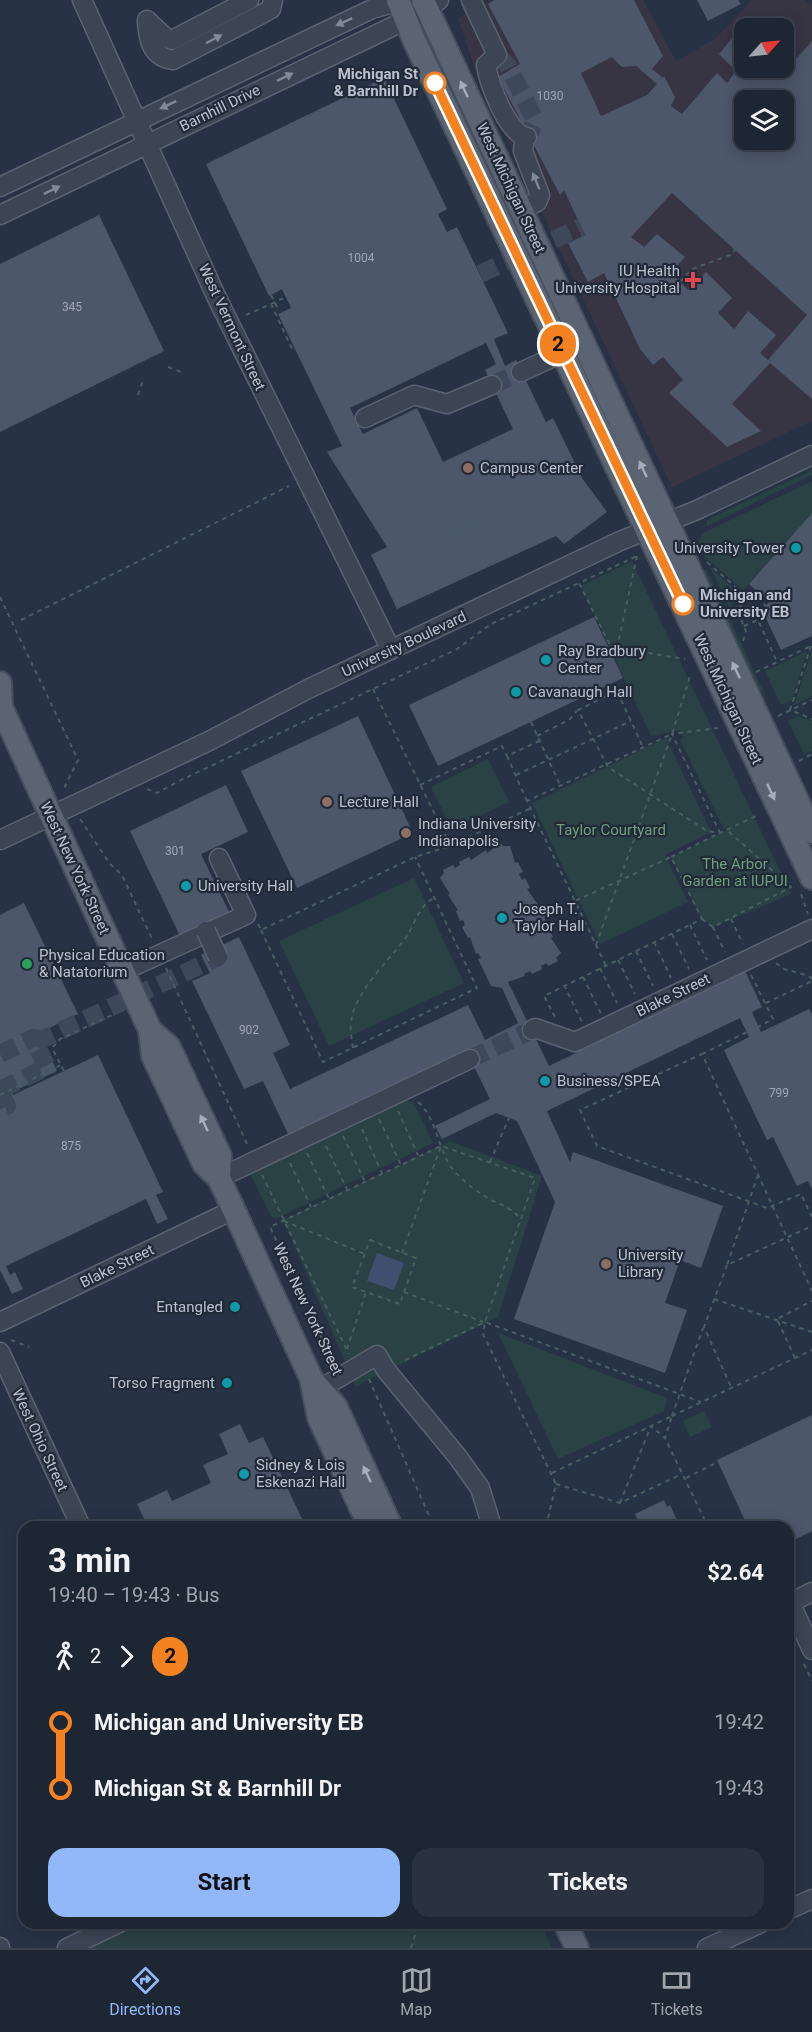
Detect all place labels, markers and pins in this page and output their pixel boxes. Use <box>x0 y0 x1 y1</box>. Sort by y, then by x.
place label: Michigan St & Barnhill Dr <box>334 65 419 100</box>
marker: Michigan St & Barnhill Dr <box>424 72 446 94</box>
place label: IU Health University Hospital <box>555 262 680 297</box>
marker: IU Health University Hospital <box>684 271 702 289</box>
place label: Campus Center <box>480 459 583 477</box>
marker: Campus Center <box>461 461 475 475</box>
place label: University Tower <box>674 539 784 557</box>
marker: University Tower <box>789 541 803 555</box>
place label: Michigan and University EB <box>700 586 791 621</box>
marker: Michigan and University EB <box>672 593 694 615</box>
place label: Ray Bradbury Center <box>558 642 646 677</box>
marker: Ray Bradbury Center <box>539 653 553 667</box>
place label: Cavanaugh Hall <box>528 683 632 701</box>
marker: Cavanaugh Hall <box>509 685 523 699</box>
place label: Lecture Hall <box>339 793 419 811</box>
marker: Lecture Hall <box>320 795 334 809</box>
place label: Indiana University Indianapolis <box>418 815 536 850</box>
marker: Indiana University Indianapolis <box>399 826 413 840</box>
place label: University Hall <box>198 877 293 895</box>
marker: University Hall <box>179 879 193 893</box>
place label: Joseph T. Taylor Hall <box>514 900 584 935</box>
marker: Joseph T. Taylor Hall <box>495 911 509 925</box>
place label: Physical Education & Natatorium <box>39 946 165 981</box>
marker: Physical Education & Natatorium <box>20 957 34 971</box>
place label: Business/SPEA <box>557 1072 661 1090</box>
marker: Business/SPEA <box>538 1074 552 1088</box>
place label: University Library <box>618 1246 683 1281</box>
marker: University Library <box>599 1257 613 1271</box>
place label: Entangled <box>156 1298 223 1316</box>
marker: Entangled <box>228 1300 242 1314</box>
place label: Torso Fragment <box>109 1374 215 1392</box>
marker: Torso Fragment <box>220 1376 234 1390</box>
place label: Sidney & Lois Eskenazi Hall <box>256 1456 345 1491</box>
marker: Sidney & Lois Eskenazi Hall <box>237 1467 251 1481</box>

